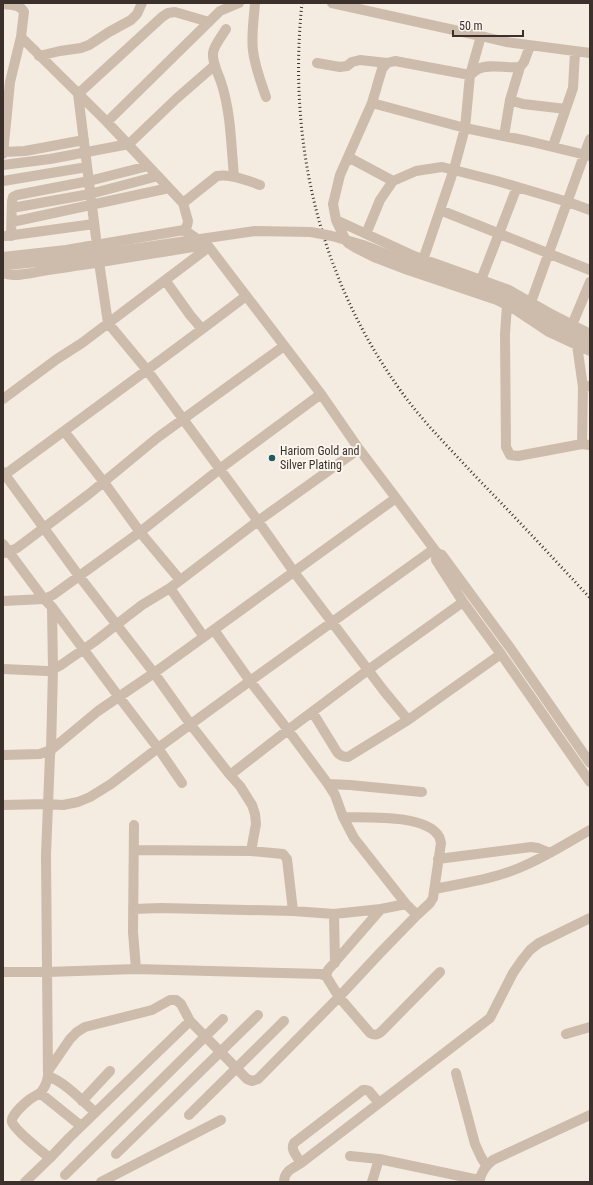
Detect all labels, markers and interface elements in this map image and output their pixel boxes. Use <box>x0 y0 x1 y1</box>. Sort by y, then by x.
scale bar <box>453 12 523 38</box>
text: 50 m <box>459 19 483 33</box>
place label: Hariom Gold and Silver Plating <box>280 444 360 472</box>
marker: Hariom Gold and Silver Plating <box>267 453 277 463</box>

